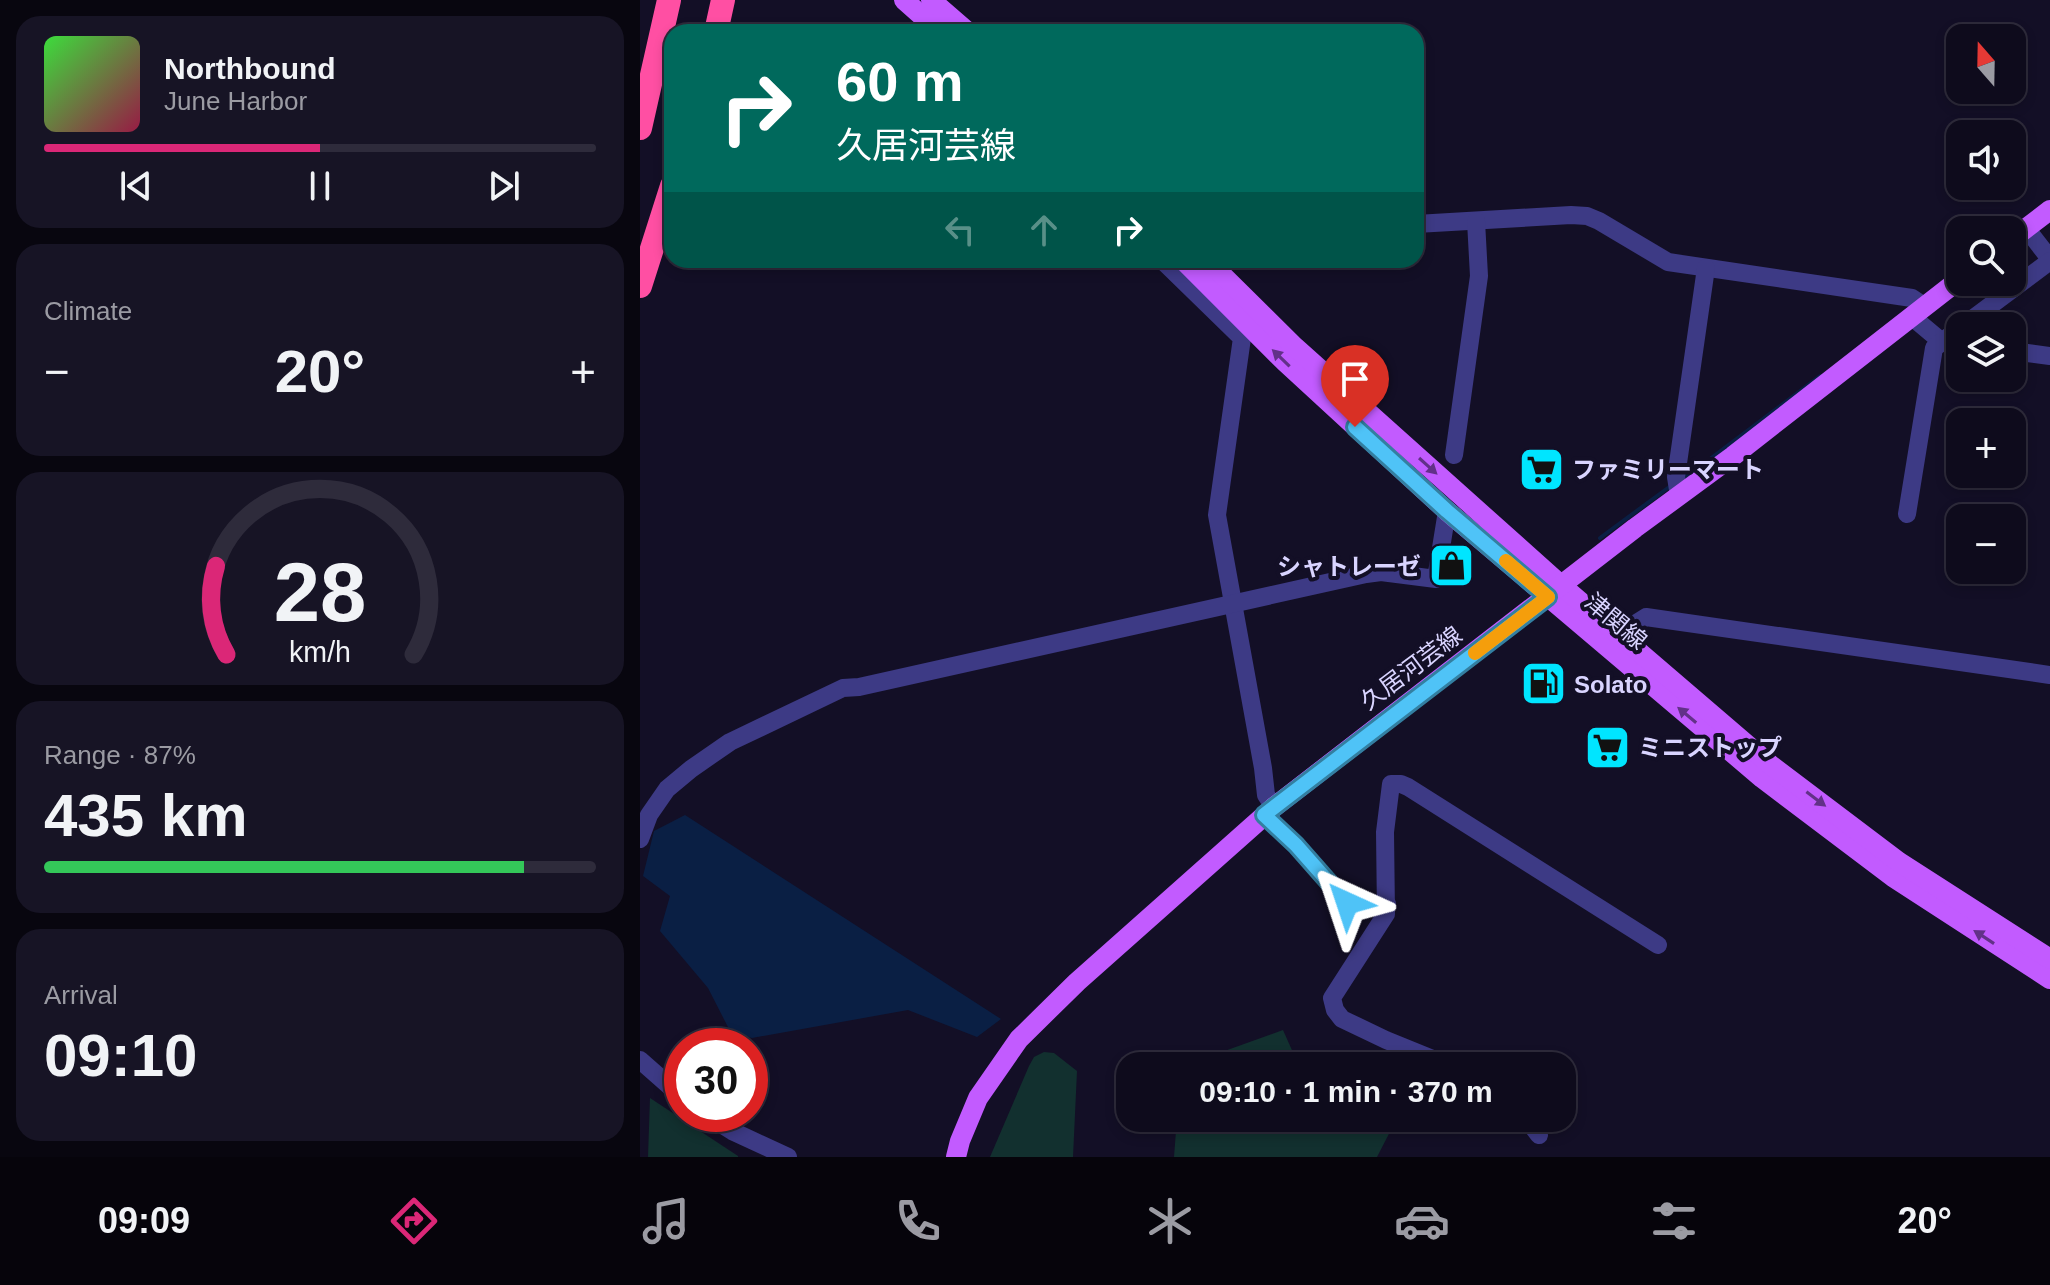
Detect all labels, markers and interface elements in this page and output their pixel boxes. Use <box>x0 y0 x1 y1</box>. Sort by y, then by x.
north arrow <box>1946 24 2026 104</box>
map controls <box>1946 24 2026 584</box>
text: 60 m <box>836 50 964 113</box>
text: Northbound <box>164 52 336 85</box>
icon: right <box>704 56 808 160</box>
text: June Harbor <box>164 86 307 116</box>
button: sound <box>1946 120 2026 200</box>
text: 久居河芸線 <box>836 125 1016 166</box>
icon: previous <box>114 164 158 208</box>
icon: pause <box>298 164 342 208</box>
icon: next <box>482 164 526 208</box>
icon: left <box>938 208 982 252</box>
icon: ahead <box>1022 208 1066 252</box>
icon: right <box>1106 208 1150 252</box>
button: search <box>1946 216 2026 296</box>
text: Climate <box>44 296 132 326</box>
button: layers <box>1946 312 2026 392</box>
text: 20° <box>275 338 365 405</box>
pin <box>1321 345 1389 427</box>
text: − <box>44 347 70 396</box>
text: + <box>570 347 596 396</box>
one-way arrow <box>1272 349 1291 368</box>
icon: arrive <box>1333 357 1377 401</box>
button: + <box>1946 408 2026 488</box>
supermarket icon: ファミリーマート <box>1517 445 1565 493</box>
one-way arrow <box>1419 456 1438 474</box>
place label: ファミリーマート <box>1572 456 1764 483</box>
button: − <box>1946 504 2026 584</box>
shop icon: シャトレーゼ <box>1428 542 1476 590</box>
text: 28 <box>274 545 366 638</box>
place label: シャトレーゼ <box>1277 553 1421 580</box>
street label: 津関線 <box>1580 588 1652 654</box>
street label: 久居河芸線 <box>1355 621 1467 715</box>
text: km/h <box>289 636 351 668</box>
fuel station icon: Solato <box>1519 660 1567 708</box>
place label: Solato <box>1574 671 1647 698</box>
one-way arrow <box>1677 707 1697 724</box>
supermarket icon: ミニストップ <box>1583 723 1631 771</box>
place label: ミニストップ <box>1638 734 1782 761</box>
text: Range · 87% <box>44 740 196 770</box>
text: 435 km <box>44 782 248 849</box>
one-way arrow <box>1806 791 1827 807</box>
position arrow <box>1305 861 1389 945</box>
one-way arrow <box>1974 930 1995 945</box>
text: Arrival <box>44 980 118 1010</box>
text: 09:10 <box>44 1022 197 1089</box>
speed limit sign: 30 <box>664 1028 768 1132</box>
text: 09:10 · 1 min · 370 m <box>1199 1075 1493 1108</box>
icon: directions <box>386 1193 442 1249</box>
icon: music <box>638 1193 694 1249</box>
icon: phone <box>890 1193 946 1249</box>
icon: climate <box>1142 1193 1198 1249</box>
icon: car <box>1394 1193 1450 1249</box>
icon: filters <box>1646 1193 1702 1249</box>
text: 09:09 <box>98 1200 190 1241</box>
text: 20° <box>1897 1200 1952 1241</box>

